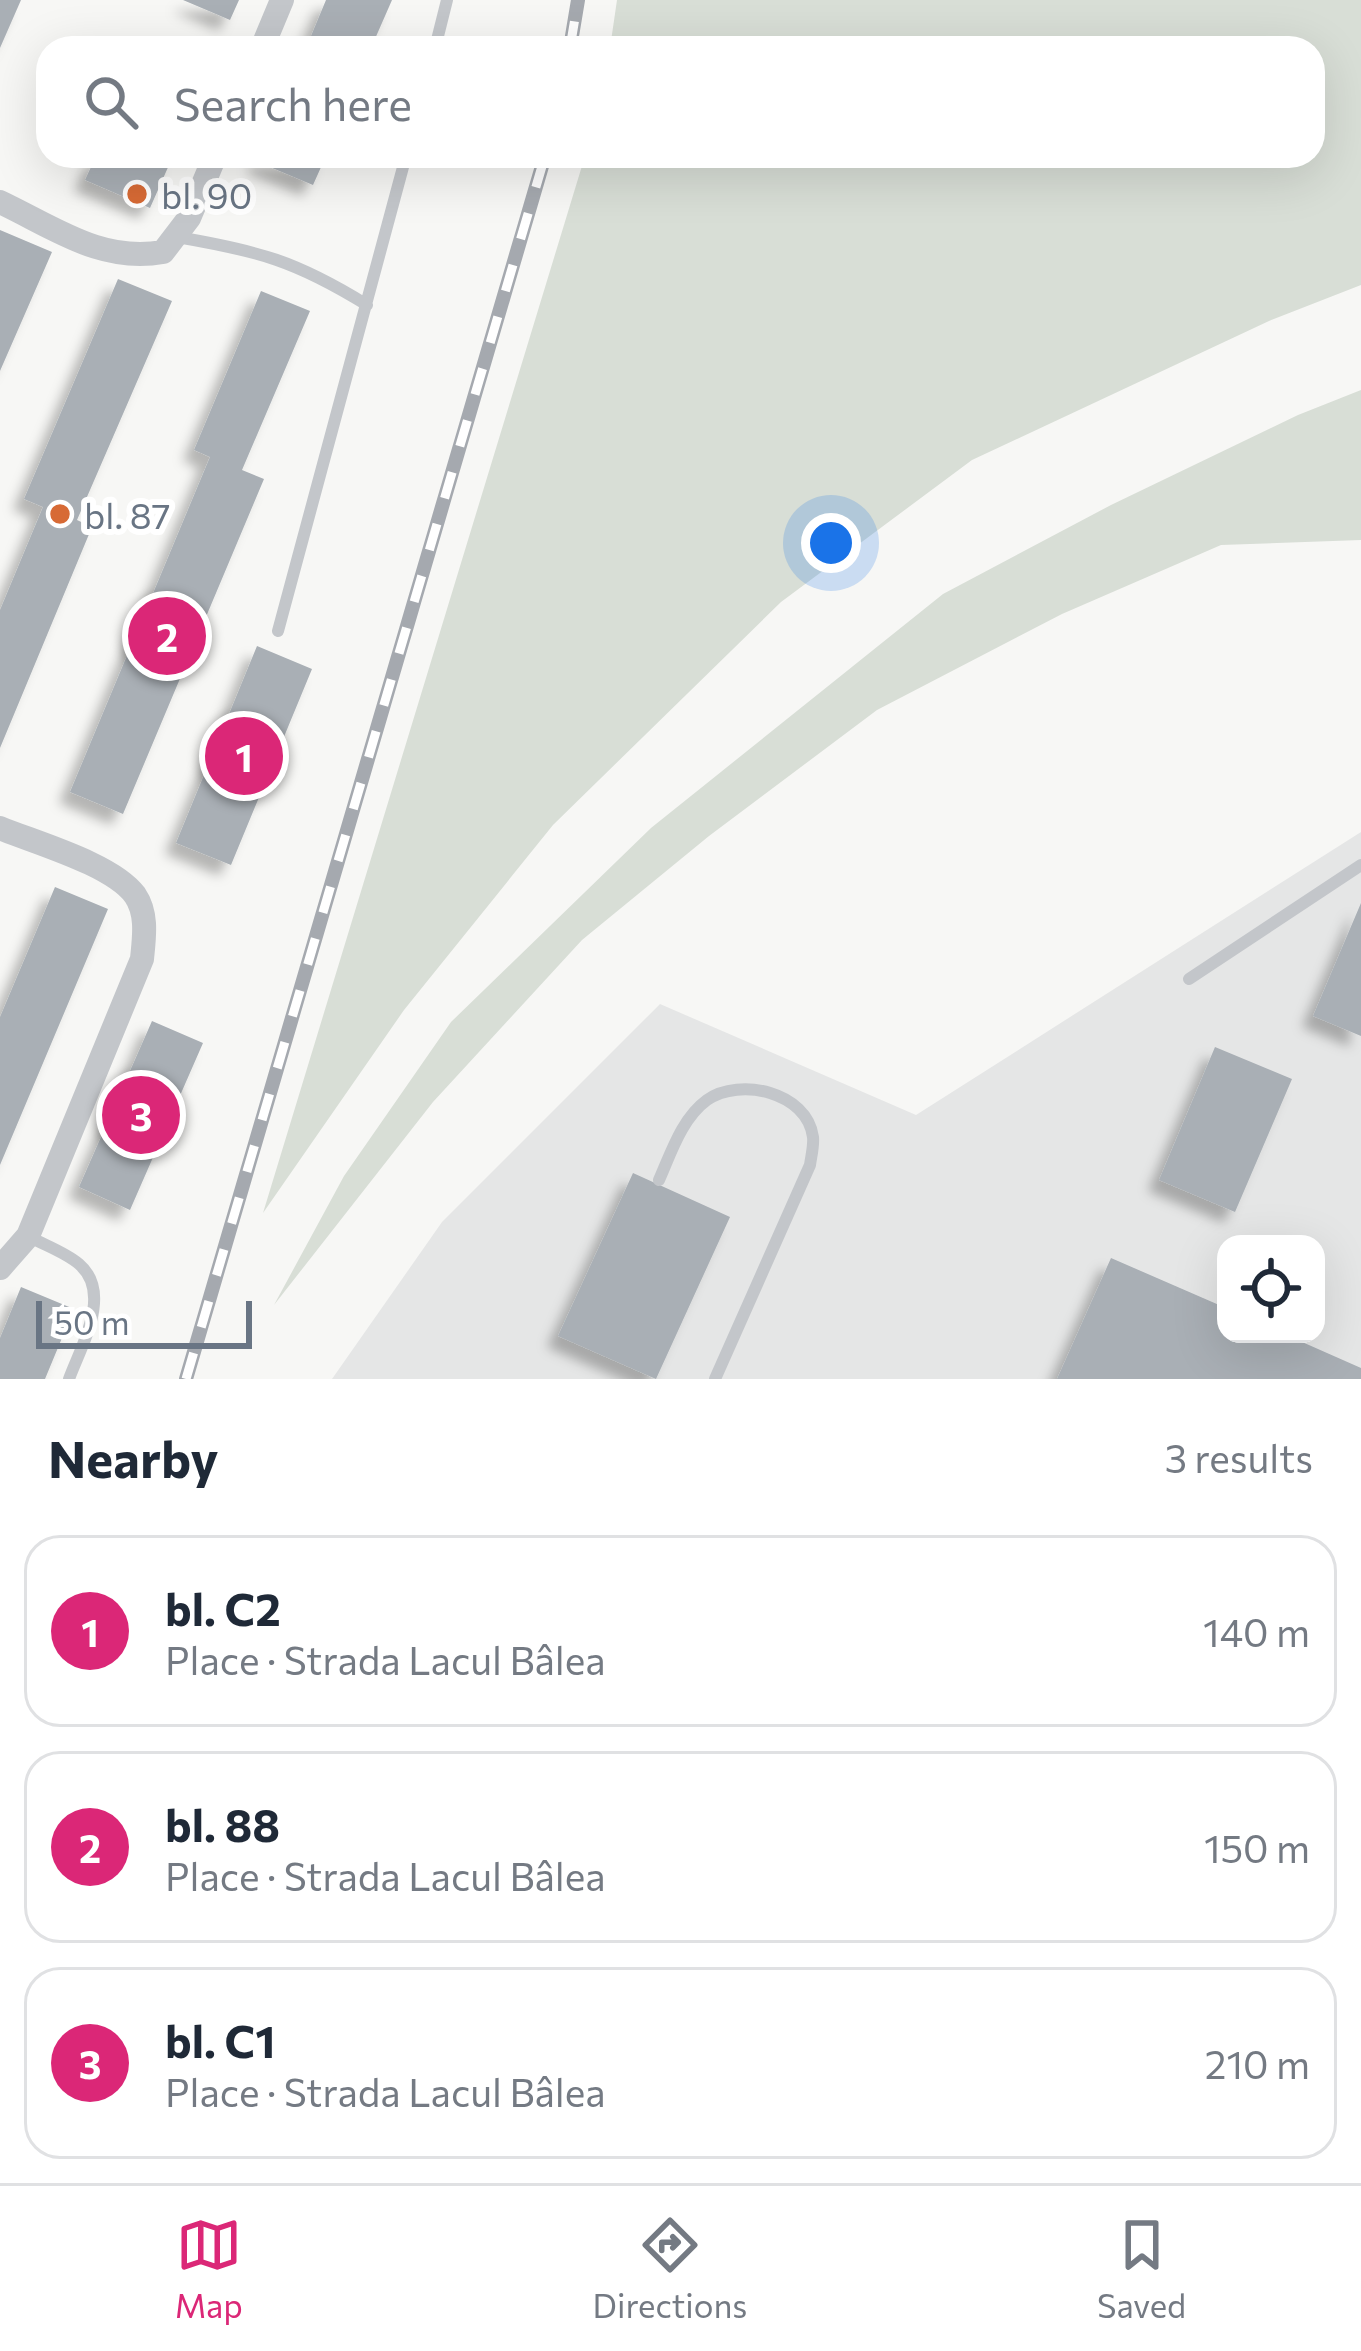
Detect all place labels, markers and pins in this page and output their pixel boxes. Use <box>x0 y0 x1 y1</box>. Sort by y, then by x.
place label: bl. 90 <box>161 172 252 216</box>
marker: bl. 90 <box>124 181 150 207</box>
place label: bl. 87 <box>84 492 171 536</box>
marker: bl. 87 <box>47 501 73 527</box>
pin: 2 <box>128 591 206 681</box>
pin: 1 <box>205 711 283 801</box>
pin: 3 <box>102 1070 180 1160</box>

